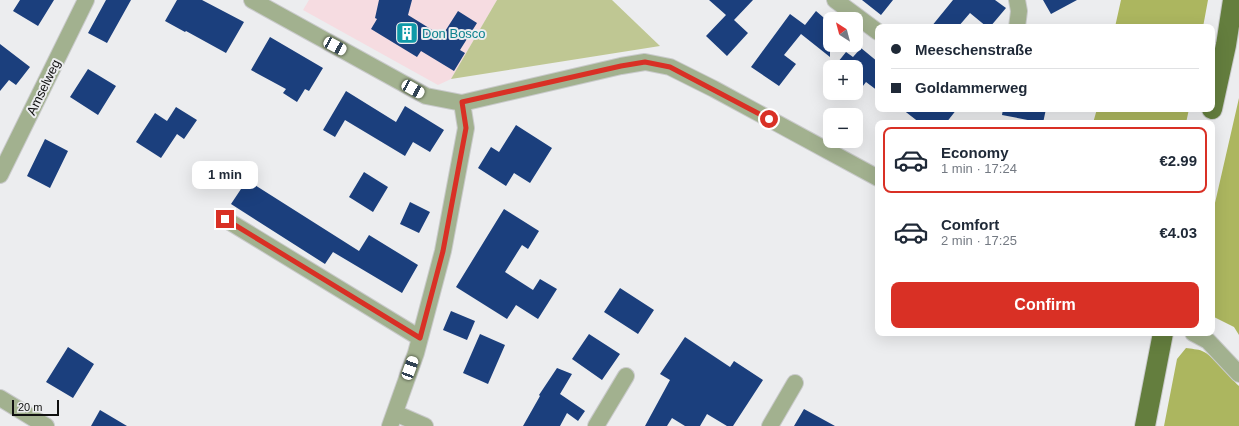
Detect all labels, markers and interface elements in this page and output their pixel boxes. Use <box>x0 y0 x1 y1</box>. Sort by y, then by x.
north arrow <box>823 12 863 52</box>
map controls <box>823 12 863 148</box>
building icon: Don Bosco <box>394 20 420 46</box>
place label: Don Bosco <box>422 26 486 41</box>
car <box>322 35 348 57</box>
text: Meeschenstraße <box>915 41 1033 58</box>
street label: Amselweg <box>24 57 63 117</box>
button: + <box>823 60 863 100</box>
car <box>400 78 426 100</box>
text: Goldammerweg <box>915 79 1028 96</box>
button: − <box>823 108 863 148</box>
route start <box>760 110 778 128</box>
icon: car <box>893 142 929 178</box>
text: Economy <box>941 144 1009 161</box>
text: €2.99 <box>1159 152 1197 169</box>
callout: 1 min <box>192 161 258 189</box>
text: 1 min · 17:24 <box>941 161 1017 176</box>
text: 1 min <box>208 167 242 182</box>
route end <box>216 210 234 228</box>
icon: car <box>893 214 929 250</box>
text: Comfort <box>941 216 999 233</box>
text: €4.03 <box>1159 224 1197 241</box>
text: 2 min · 17:25 <box>941 233 1017 248</box>
button: Confirm <box>891 282 1199 328</box>
car <box>400 355 420 381</box>
scale bar <box>12 398 59 417</box>
text: 20 m <box>18 401 42 413</box>

